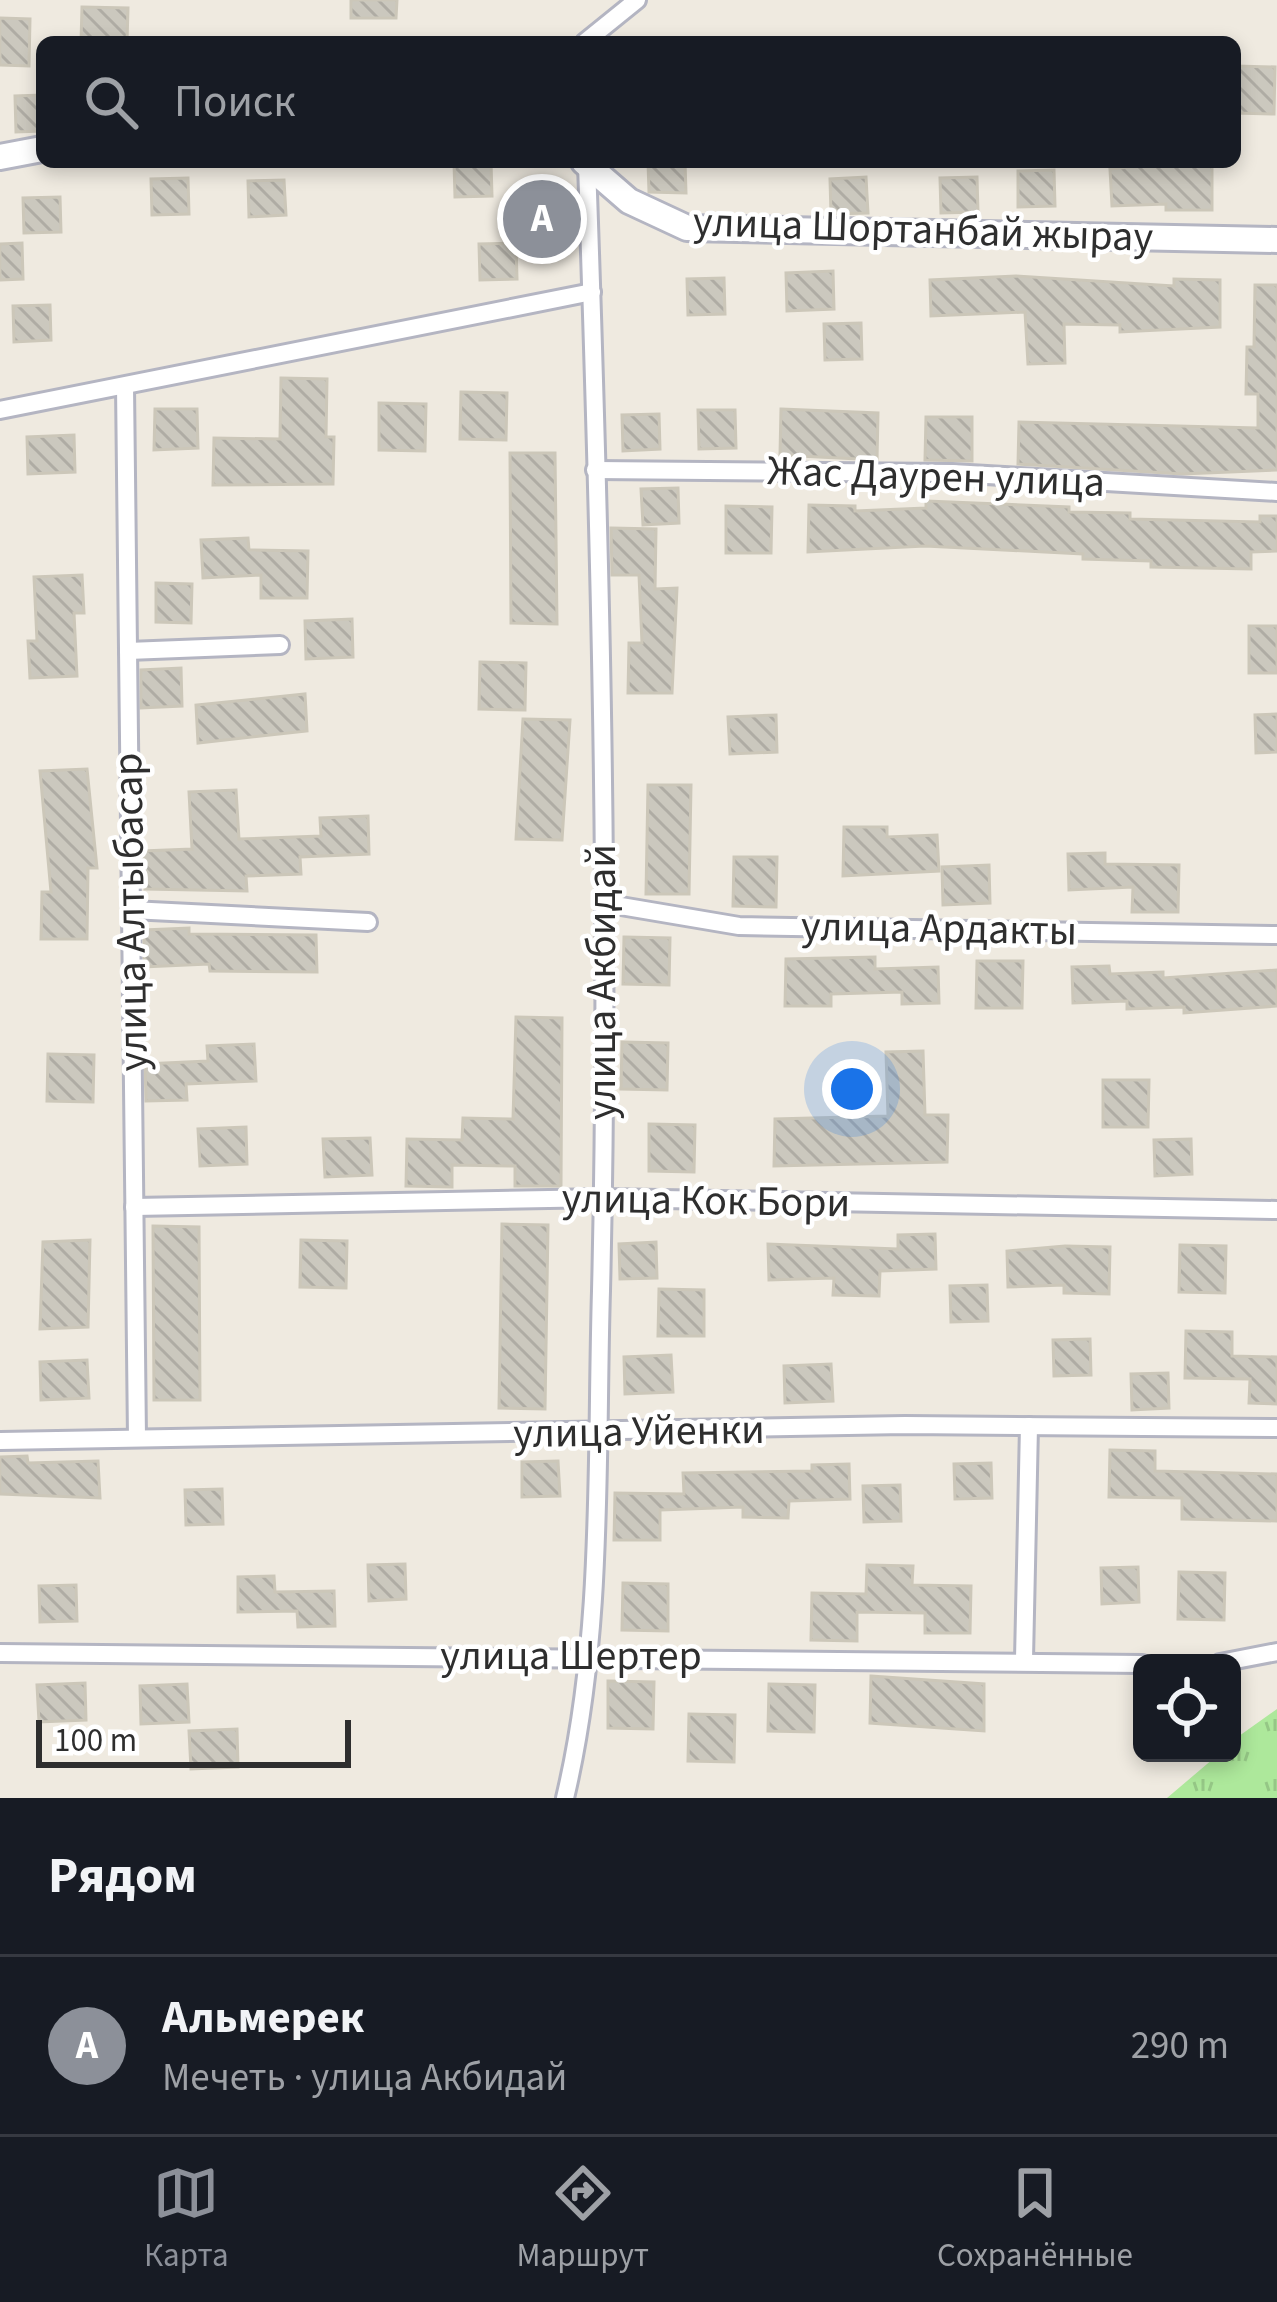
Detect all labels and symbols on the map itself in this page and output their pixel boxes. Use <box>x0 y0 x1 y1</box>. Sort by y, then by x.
pin: A <box>503 174 581 264</box>
street label: улица Шортанбай жырау <box>692 192 1154 268</box>
street label: Жас Даурен улица <box>766 441 1106 513</box>
street label: улица Алтыбасар <box>98 752 164 1072</box>
street label: улица Акбидай <box>572 844 632 1120</box>
street label: улица Ардакты <box>800 897 1078 961</box>
your location <box>822 1059 882 1119</box>
street label: улица Кок Бори <box>561 1168 851 1234</box>
street label: улица Уйенки <box>513 1400 765 1464</box>
street label: улица Шертер <box>440 1626 702 1686</box>
scale bar <box>36 1714 351 1767</box>

